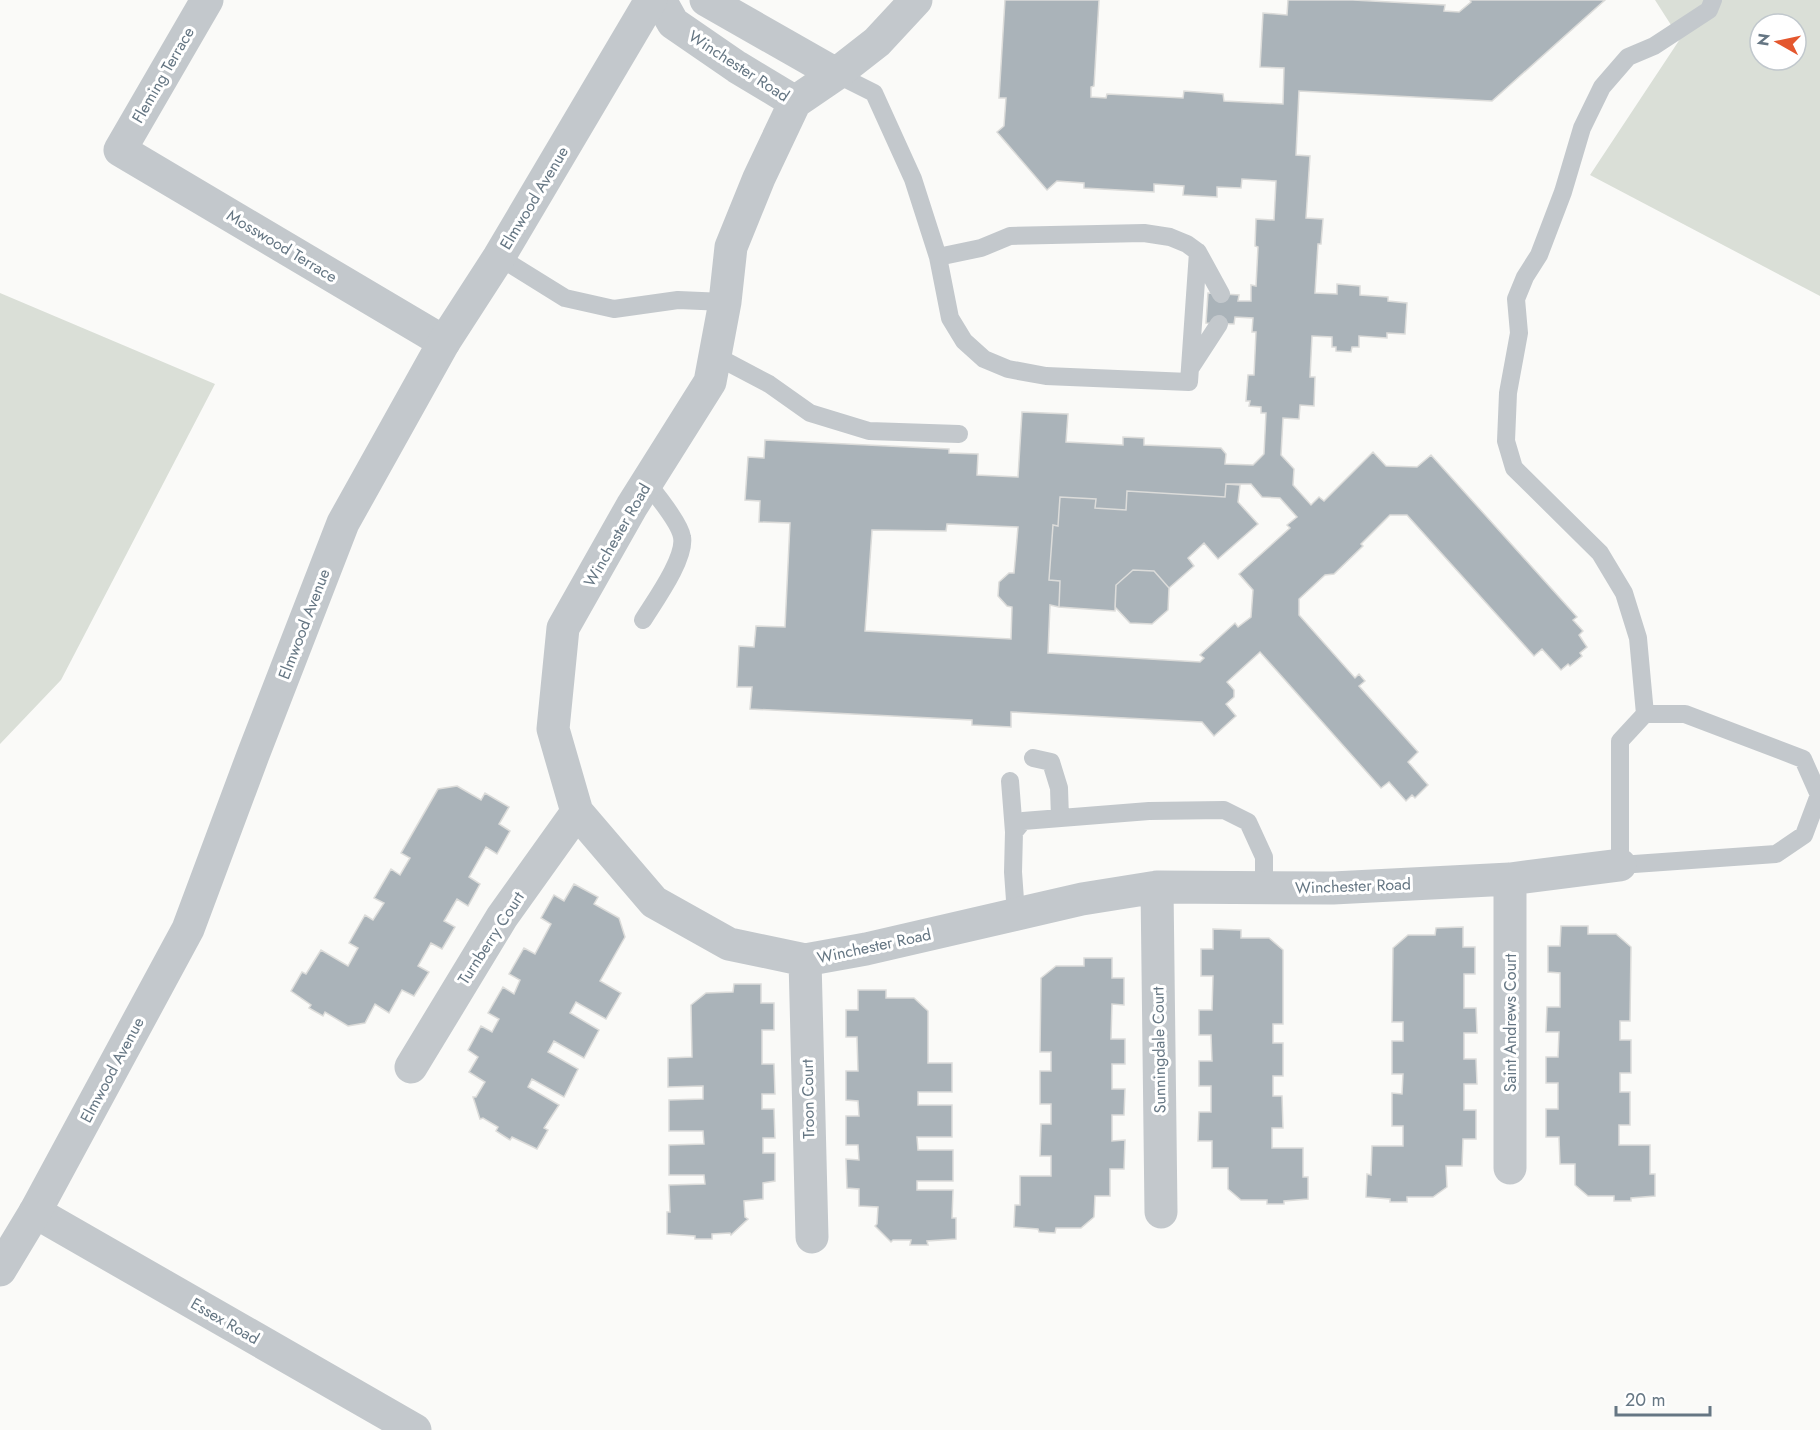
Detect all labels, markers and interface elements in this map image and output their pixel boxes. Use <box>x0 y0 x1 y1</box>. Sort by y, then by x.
north arrow <box>1748 12 1808 72</box>
street label: Fleming Terrace <box>126 23 200 127</box>
street label: Winchester Road <box>684 25 794 107</box>
text: N <box>1751 32 1776 48</box>
street label: Elmwood Avenue <box>494 142 574 254</box>
street label: Mosswood Terrace <box>222 204 342 288</box>
street label: Winchester Road <box>578 479 656 591</box>
street label: Elmwood Avenue <box>272 565 336 683</box>
street label: Winchester Road <box>1295 872 1411 900</box>
street label: Turnberry Court <box>452 887 530 989</box>
street label: Winchester Road <box>815 923 933 969</box>
street label: Saint Andrews Court <box>1499 954 1522 1092</box>
street label: Sunningdale Court <box>1146 986 1172 1113</box>
street label: Elmwood Avenue <box>74 1013 150 1127</box>
street label: Troon Court <box>796 1059 820 1139</box>
street label: Essex Road <box>186 1292 264 1350</box>
scale bar <box>1616 1379 1710 1417</box>
text: 20 m <box>1625 1387 1665 1413</box>

